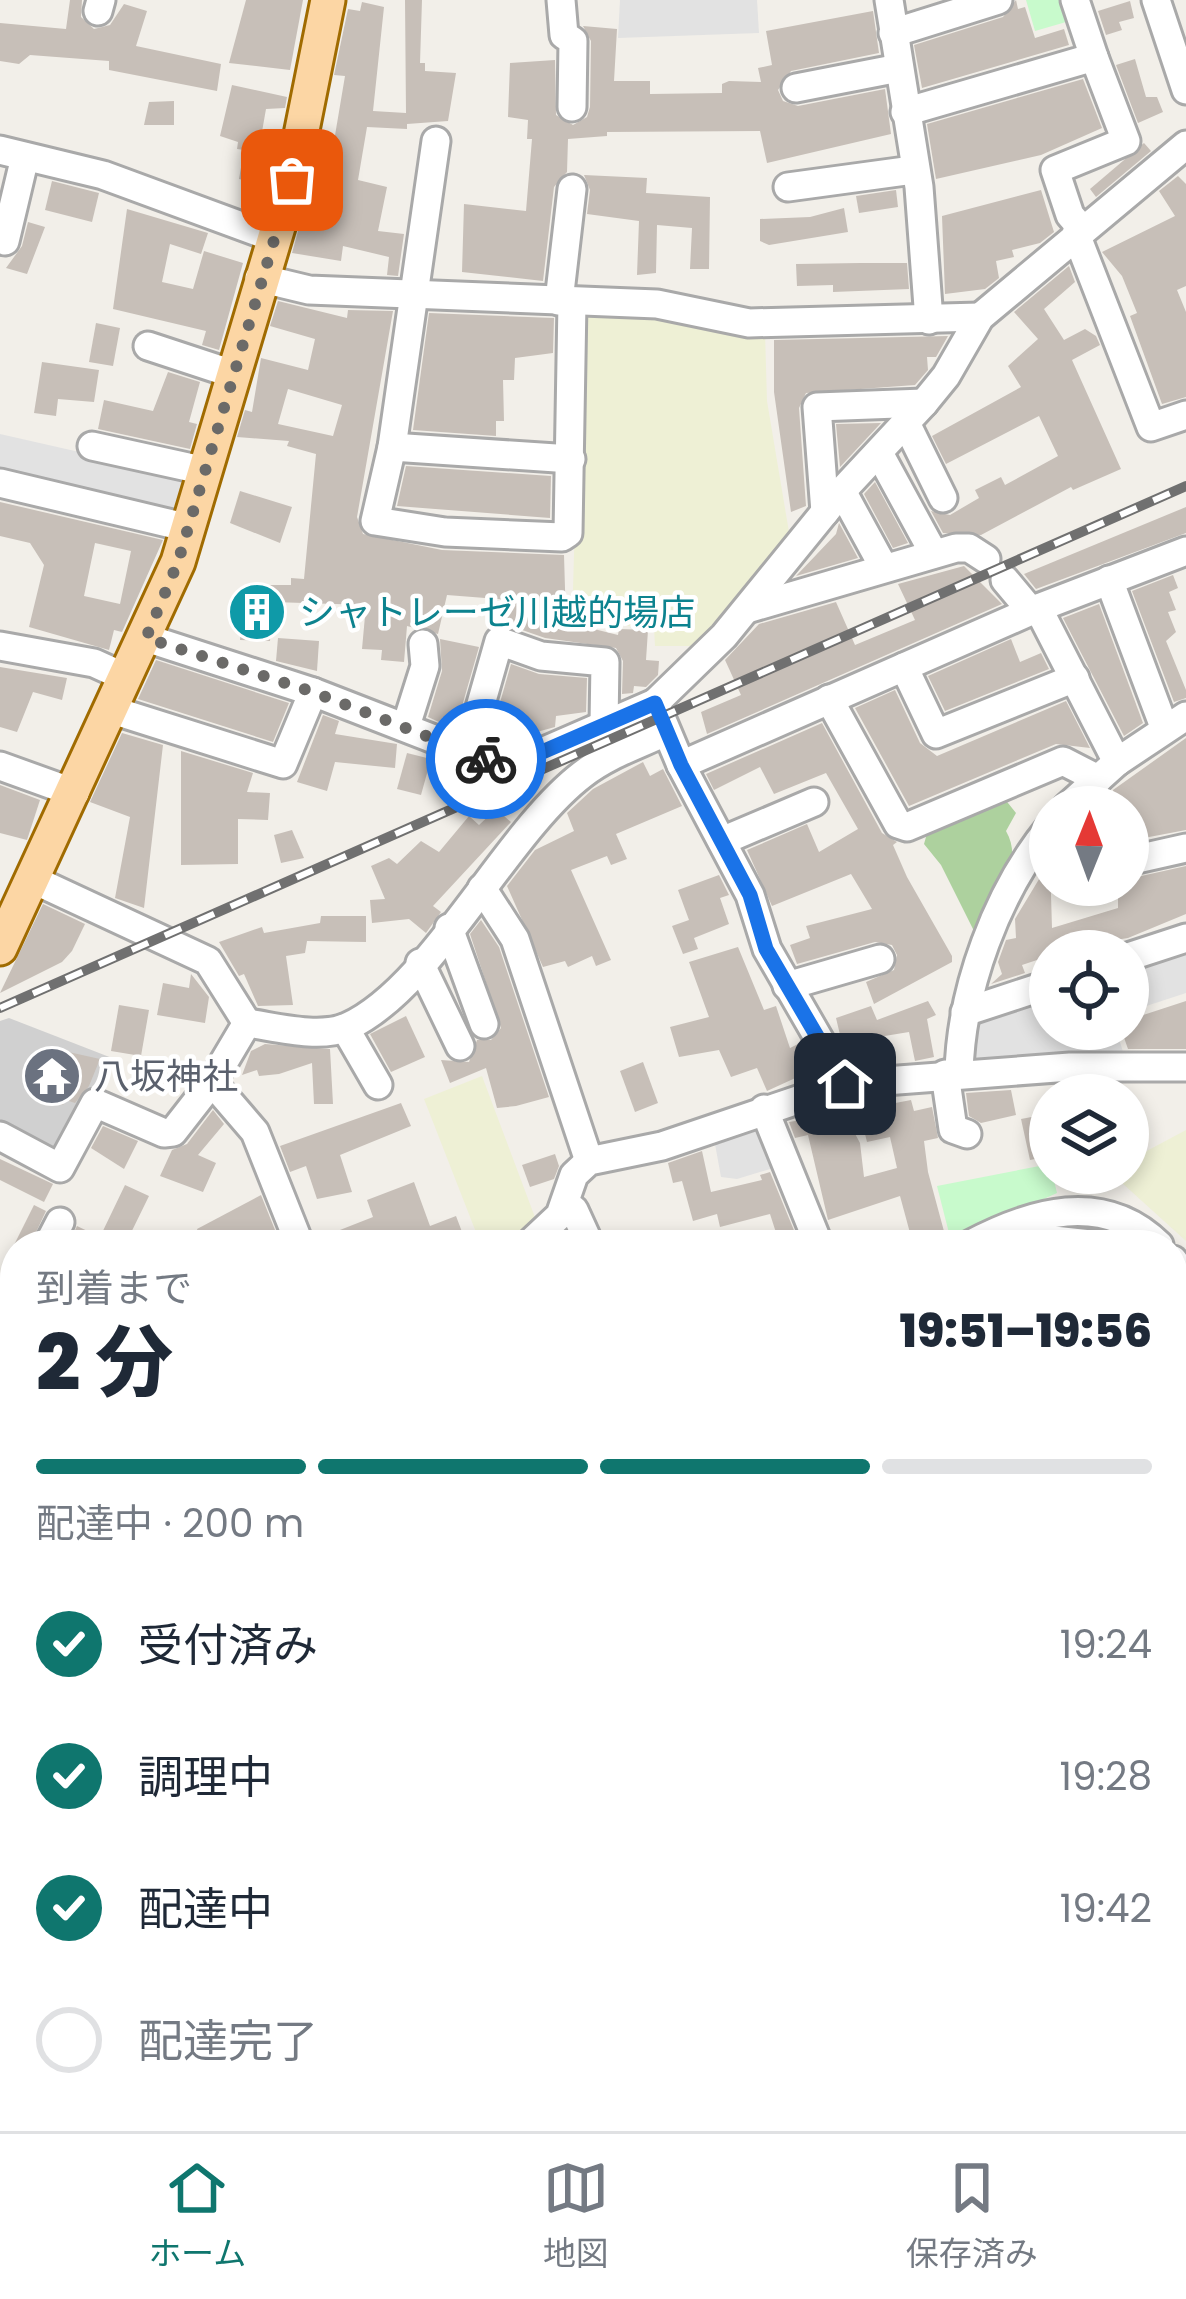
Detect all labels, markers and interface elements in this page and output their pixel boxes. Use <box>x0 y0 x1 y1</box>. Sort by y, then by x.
pin <box>241 129 343 231</box>
icon: bag <box>259 147 325 213</box>
building icon: シャトレーゼ川越的場店 <box>226 581 288 643</box>
place label: シャトレーゼ川越的場店 <box>299 587 695 638</box>
courier <box>426 699 546 819</box>
icon: bike <box>453 726 519 792</box>
north arrow <box>1029 786 1149 906</box>
map controls <box>1029 786 1149 1194</box>
button: locate <box>1029 930 1149 1050</box>
pin <box>794 1033 896 1135</box>
temple icon: 八坂神社 <box>21 1045 83 1107</box>
place label: 八坂神社 <box>94 1051 238 1102</box>
icon: home <box>812 1051 878 1117</box>
button: layers <box>1029 1074 1149 1194</box>
text: 到着まで <box>36 1261 192 1316</box>
text: 19:51–19:56 <box>900 1300 1152 1363</box>
text: 2 分 <box>36 1308 173 1417</box>
text: 配達中 · 200 m <box>36 1496 304 1551</box>
icon: check <box>36 1611 102 1677</box>
text: 受付済み <box>138 1614 318 1677</box>
text: 19:24 <box>1060 1617 1152 1672</box>
icon: check <box>36 1743 102 1809</box>
text: 調理中 <box>138 1746 273 1809</box>
text: 19:28 <box>1060 1749 1152 1804</box>
icon: check <box>36 1875 102 1941</box>
text: 配達中 <box>138 1878 273 1941</box>
text: 19:42 <box>1060 1881 1152 1936</box>
text: 配達完了 <box>138 2010 318 2073</box>
tab: ホーム <box>148 2155 246 2279</box>
tab: 地図 <box>543 2155 609 2279</box>
tab: 保存済み <box>906 2155 1038 2279</box>

